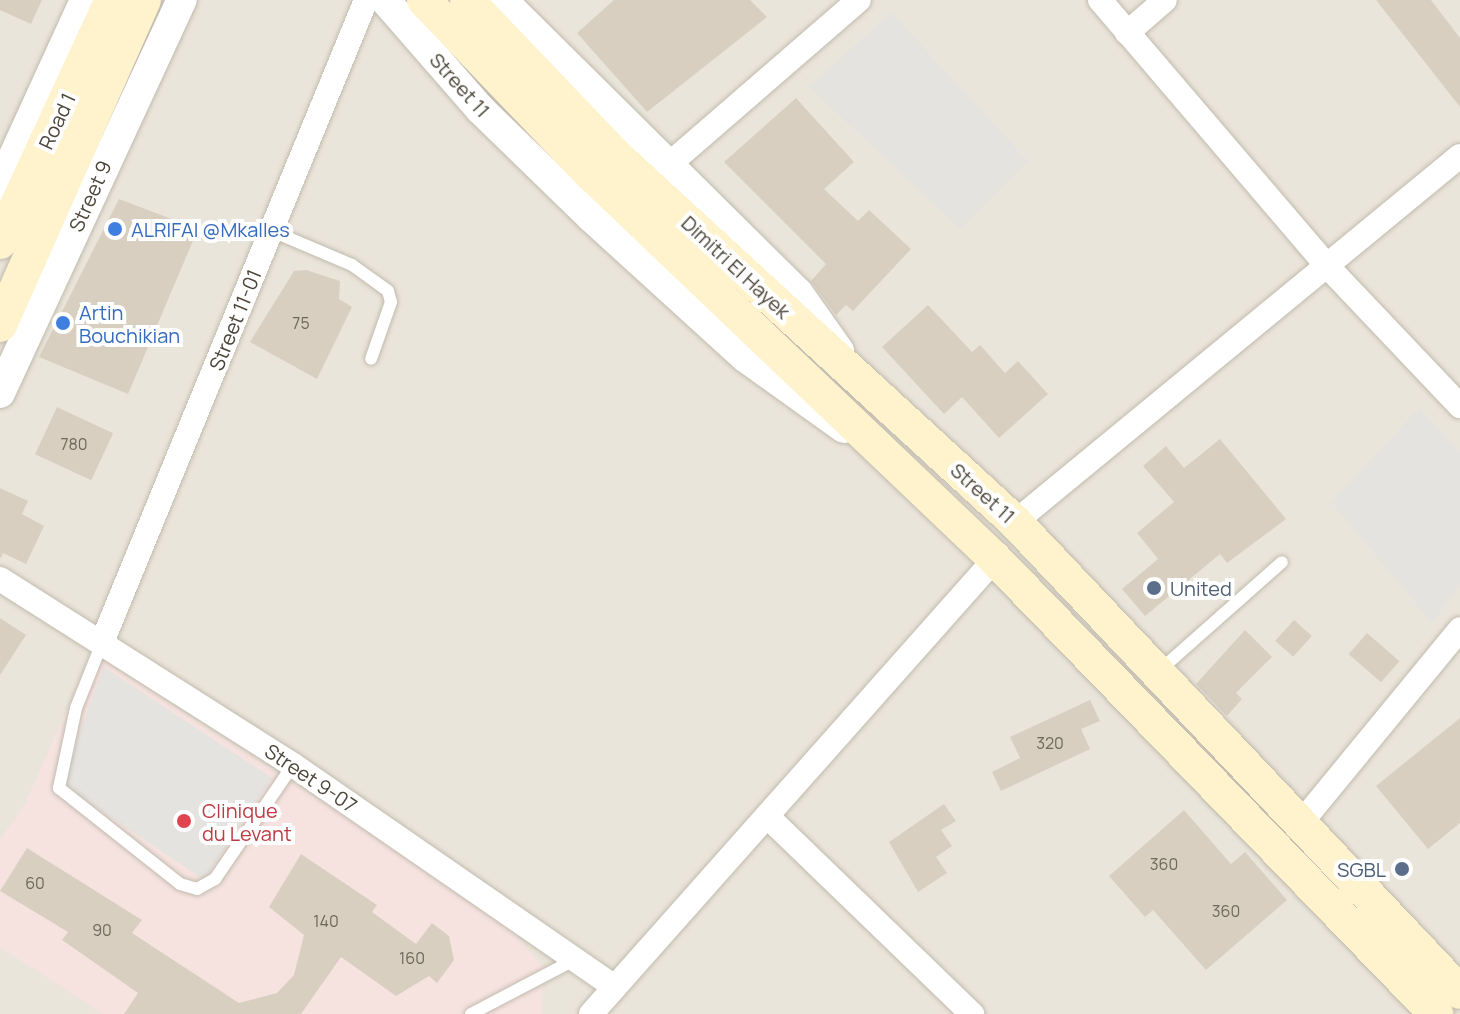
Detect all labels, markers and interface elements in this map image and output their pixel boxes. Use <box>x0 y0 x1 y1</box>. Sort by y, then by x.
street label: Street 11 <box>425 48 495 122</box>
street label: Road 1 <box>34 89 80 153</box>
street label: Street 9 <box>64 157 116 235</box>
street label: Dimitri El Hayek <box>677 211 795 323</box>
place label: ALRIFAI @Mkalles <box>131 217 290 241</box>
marker: ALRIFAI @Mkalles <box>106 220 124 238</box>
street label: Street 11-01 <box>204 266 266 374</box>
place label: Artin Bouchikian <box>79 300 180 347</box>
house number: 75 <box>292 313 310 333</box>
marker: Artin Bouchikian <box>54 314 72 332</box>
house number: 780 <box>60 434 88 454</box>
street label: Street 11 <box>946 458 1020 528</box>
place label: United <box>1170 576 1232 600</box>
marker: United <box>1145 579 1163 597</box>
house number: 320 <box>1036 733 1064 753</box>
street label: Street 9-07 <box>260 738 362 818</box>
place label: Clinique du Levant <box>202 798 292 845</box>
marker: Clinique du Levant <box>173 810 195 832</box>
house number: 360 <box>1150 854 1178 874</box>
place label: SGBL <box>1337 857 1386 881</box>
marker: SGBL <box>1393 860 1411 878</box>
house number: 60 <box>25 873 45 893</box>
house number: 360 <box>1212 901 1240 921</box>
house number: 140 <box>313 911 339 931</box>
house number: 90 <box>92 920 112 940</box>
house number: 160 <box>399 948 425 968</box>

